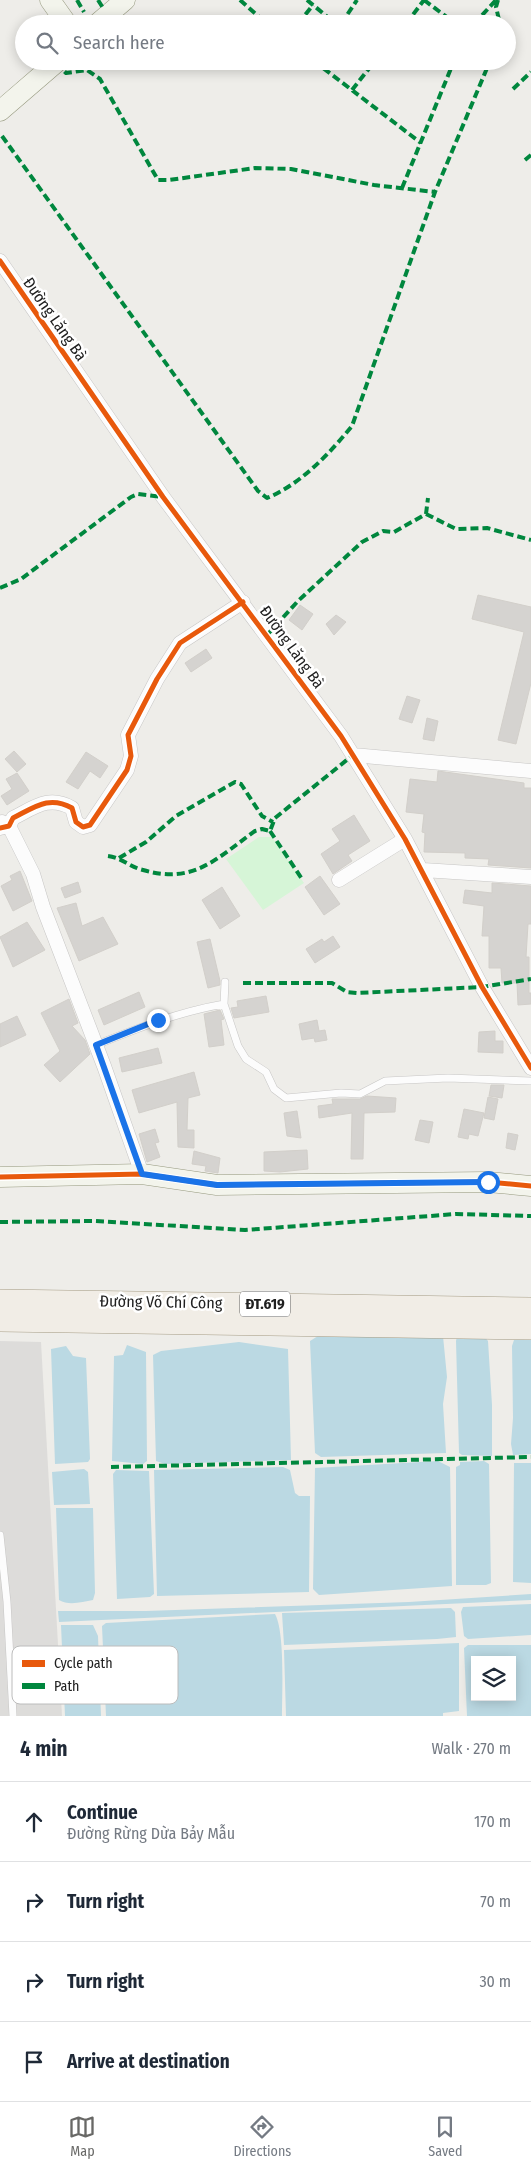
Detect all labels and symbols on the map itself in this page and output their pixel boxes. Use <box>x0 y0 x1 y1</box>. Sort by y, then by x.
street label: Đường Lăng Bà <box>19 274 91 365</box>
street label: Đường Lăng Bà <box>256 602 328 692</box>
route end <box>147 1009 170 1032</box>
route start <box>477 1171 500 1194</box>
street label: Đường Võ Chí Công <box>99 1291 223 1313</box>
road number: ĐT.619 <box>240 1292 290 1316</box>
legend <box>12 1646 178 1704</box>
text: Cycle path <box>54 1655 113 1672</box>
text: Path <box>54 1678 79 1695</box>

